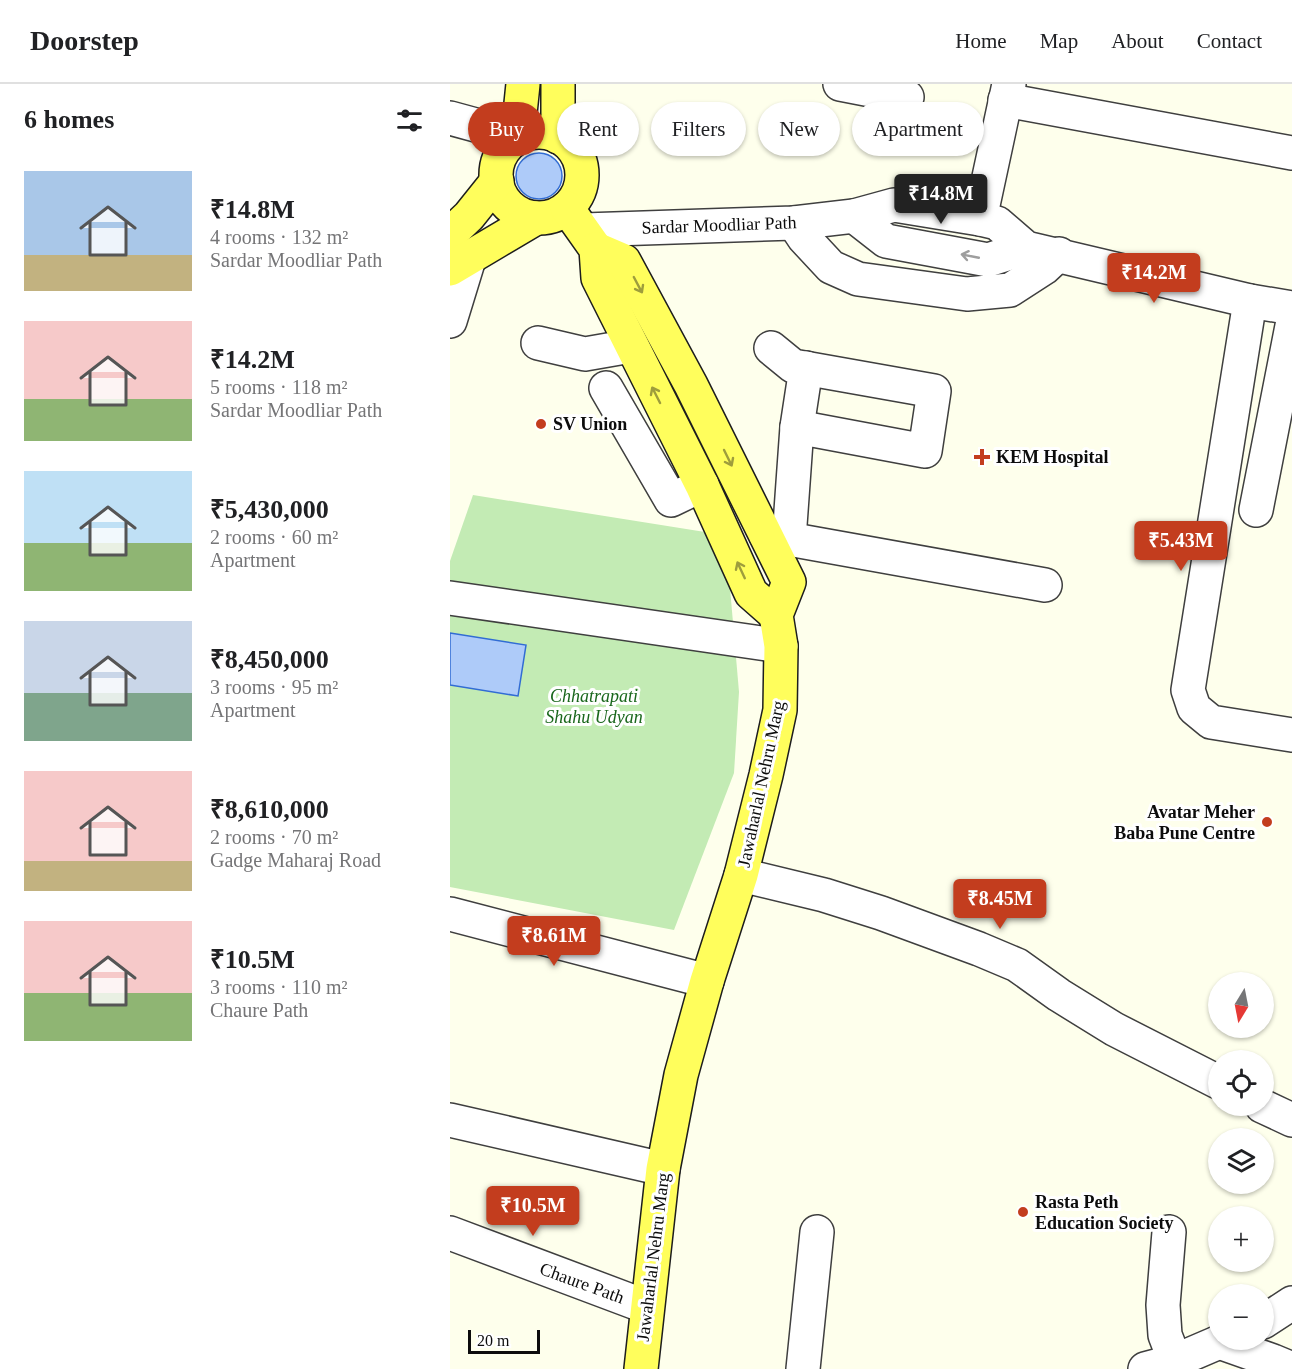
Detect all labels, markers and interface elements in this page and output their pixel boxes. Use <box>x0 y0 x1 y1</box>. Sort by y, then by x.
text: Doorstep <box>30 25 139 56</box>
text: Home <box>955 29 1007 53</box>
text: Map <box>1040 29 1078 53</box>
text: About <box>1111 29 1164 53</box>
text: Contact <box>1197 29 1262 53</box>
chip: Buy <box>468 102 545 156</box>
chip: Rent <box>557 102 639 156</box>
chip: Filters <box>651 102 746 156</box>
chip: New <box>758 102 840 156</box>
chip: Apartment <box>852 102 984 156</box>
icon: filters <box>393 104 426 137</box>
text: 6 homes <box>24 105 114 134</box>
pin: ₹14.8M <box>892 174 990 225</box>
text: ₹14.8M <box>908 182 974 204</box>
icon: home <box>72 195 144 267</box>
text: ₹14.8M <box>210 195 295 224</box>
street label: Sardar Moodliar Path <box>641 212 797 238</box>
text: 4 rooms · 132 m² <box>210 226 348 248</box>
text: Sardar Moodliar Path <box>210 249 382 271</box>
one-way arrow <box>960 250 980 261</box>
pin: ₹14.2M <box>1105 253 1203 304</box>
text: ₹14.2M <box>1121 261 1187 283</box>
one-way arrow <box>633 276 644 294</box>
icon: home <box>72 345 144 417</box>
text: ₹14.2M <box>210 345 295 374</box>
text: 5 rooms · 118 m² <box>210 376 347 398</box>
one-way arrow <box>649 386 661 404</box>
text: Sardar Moodliar Path <box>210 399 382 421</box>
place label: SV Union <box>553 414 627 434</box>
marker: SV Union <box>534 417 548 431</box>
place label: KEM Hospital <box>996 447 1109 467</box>
marker: KEM Hospital <box>973 448 991 466</box>
one-way arrow <box>722 449 734 467</box>
icon: home <box>72 495 144 567</box>
text: ₹5,430,000 <box>210 495 329 524</box>
pin: ₹5.43M <box>1132 521 1230 572</box>
text: 2 rooms · 60 m² <box>210 526 338 548</box>
text: ₹5.43M <box>1148 529 1214 551</box>
text: Apartment <box>210 549 296 571</box>
one-way arrow <box>734 561 745 579</box>
icon: home <box>72 645 144 717</box>
text: ₹8,450,000 <box>210 645 329 674</box>
text: 3 rooms · 95 m² <box>210 676 338 698</box>
park label: Chhatrapati Shahu Udyan <box>545 686 643 727</box>
text: Apartment <box>210 699 296 721</box>
street label: Jawaharlal Nehru Marg <box>734 699 788 869</box>
icon: home <box>72 795 144 867</box>
text: ₹8,610,000 <box>210 795 329 824</box>
place label: Avatar Meher Baba Pune Centre <box>1114 802 1255 843</box>
marker: Avatar Meher Baba Pune Centre <box>1260 815 1274 829</box>
text: 2 rooms · 70 m² <box>210 826 338 848</box>
text: Gadge Maharaj Road <box>210 849 381 871</box>
pin: ₹8.45M <box>951 879 1049 930</box>
text: ₹8.45M <box>967 887 1033 909</box>
pin: ₹8.61M <box>505 916 603 967</box>
text: ₹8.61M <box>521 924 587 946</box>
icon: home <box>72 945 144 1017</box>
text: ₹10.5M <box>210 945 295 974</box>
north arrow <box>1208 972 1274 1038</box>
map controls <box>1208 972 1274 1350</box>
text: 3 rooms · 110 m² <box>210 976 347 998</box>
text: Chaure Path <box>210 999 308 1021</box>
button: locate <box>1208 1050 1274 1116</box>
button: layers <box>1208 1128 1274 1194</box>
street label: Jawaharlal Nehru Marg <box>633 1172 673 1342</box>
pin: ₹10.5M <box>484 1186 582 1237</box>
place label: Rasta Peth Education Society <box>1035 1192 1174 1233</box>
text: ₹10.5M <box>500 1194 566 1216</box>
marker: Rasta Peth Education Society <box>1016 1205 1030 1219</box>
button: + <box>1208 1206 1274 1272</box>
street label: Chaure Path <box>537 1258 627 1308</box>
button: − <box>1208 1284 1274 1350</box>
scale bar <box>468 1327 540 1354</box>
text: 20 m <box>477 1332 509 1349</box>

